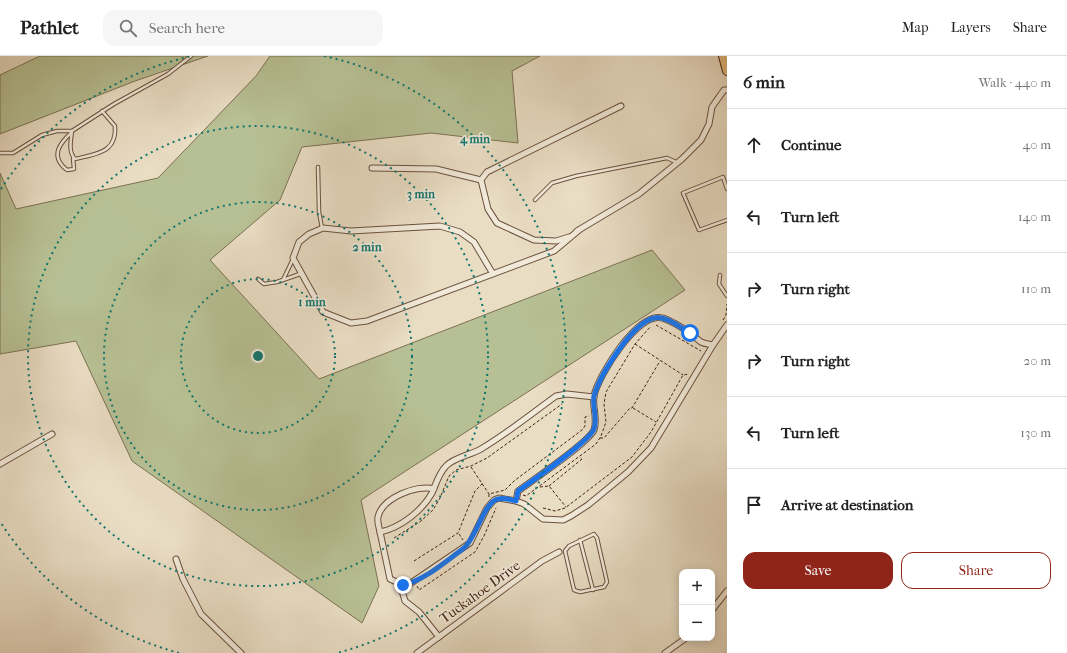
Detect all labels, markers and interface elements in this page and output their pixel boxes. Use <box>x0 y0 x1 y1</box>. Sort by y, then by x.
search box <box>103 10 383 46</box>
text: Pathlet <box>20 17 79 39</box>
icon: search <box>117 17 139 39</box>
text: Search here <box>149 19 225 37</box>
text: Map <box>902 19 929 36</box>
text: Layers <box>951 19 991 36</box>
text: Share <box>1013 19 1047 36</box>
text: 6 min <box>743 72 785 92</box>
text: Walk · 440 m <box>978 75 1051 90</box>
text: 4 min <box>459 132 491 147</box>
icon: ahead <box>743 134 765 156</box>
text: Continue <box>781 136 841 154</box>
text: 40 m <box>1023 137 1051 152</box>
text: 3 min <box>407 187 436 202</box>
icon: left <box>743 206 765 228</box>
text: Turn left <box>781 208 839 226</box>
text: 140 m <box>1018 209 1051 224</box>
text: 2 min <box>352 240 383 254</box>
icon: right <box>743 278 765 300</box>
text: Turn right <box>781 280 850 298</box>
text: 110 m <box>1021 281 1051 296</box>
text: 1 min <box>298 295 327 309</box>
route start <box>681 324 699 342</box>
centre of rings <box>251 349 265 363</box>
icon: right <box>743 350 765 372</box>
text: Turn right <box>781 352 850 370</box>
text: 20 m <box>1024 353 1051 368</box>
icon: left <box>743 422 765 444</box>
text: Turn left <box>781 424 839 442</box>
text: 130 m <box>1020 425 1051 440</box>
icon: arrive <box>743 494 765 516</box>
text: Arrive at destination <box>781 496 913 514</box>
button: Save <box>743 552 893 589</box>
button: Share <box>901 552 1051 589</box>
street label: Tuckahoe Drive <box>436 557 524 627</box>
map controls <box>679 569 715 641</box>
button: + <box>679 569 715 605</box>
route end <box>394 576 412 594</box>
button: − <box>679 605 715 641</box>

